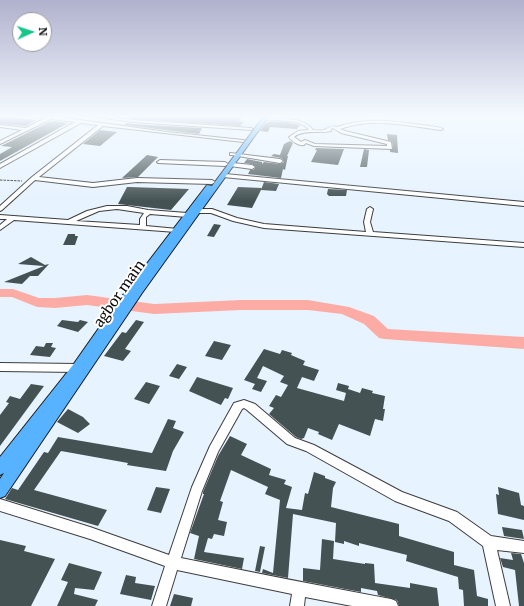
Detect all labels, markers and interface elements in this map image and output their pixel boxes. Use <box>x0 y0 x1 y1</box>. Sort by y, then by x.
north arrow <box>12 12 52 52</box>
text: N <box>36 27 50 36</box>
street label: agbor main <box>91 257 149 331</box>

